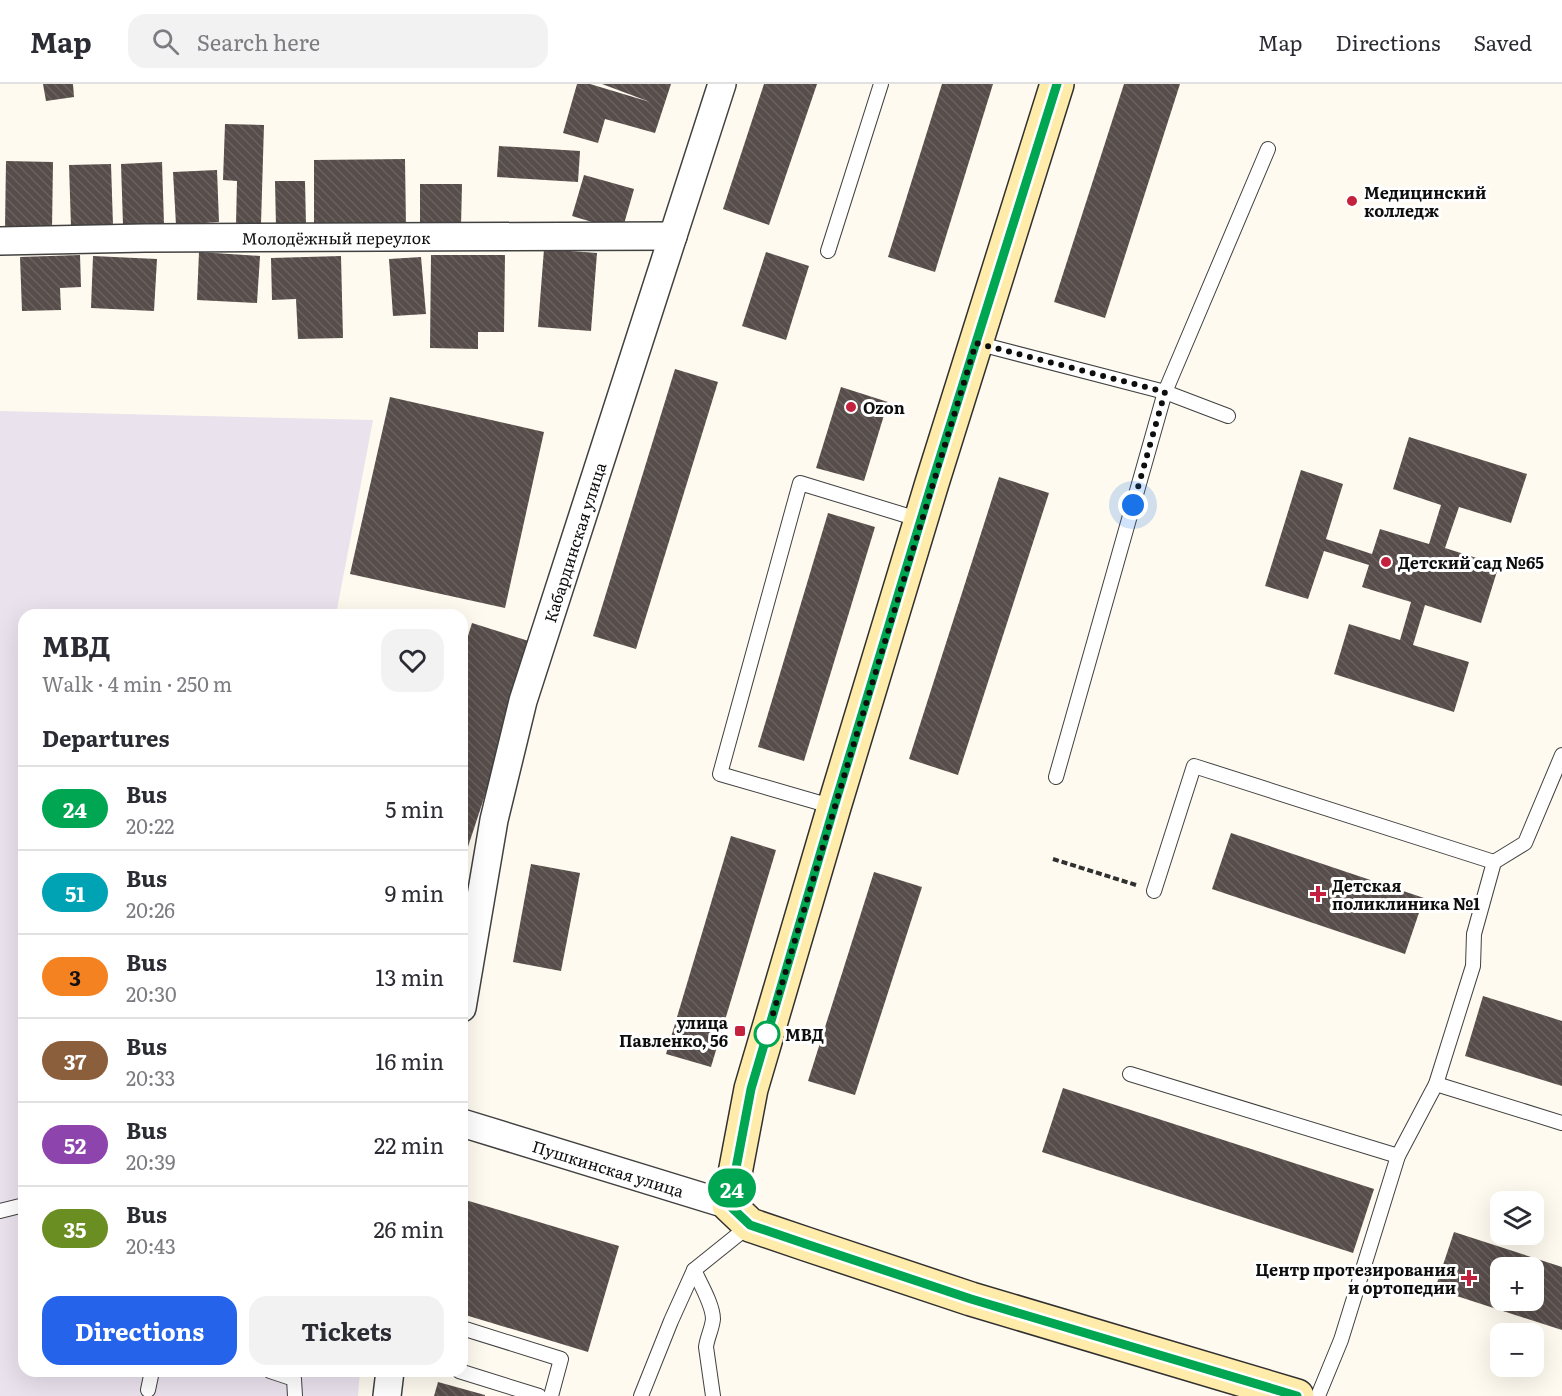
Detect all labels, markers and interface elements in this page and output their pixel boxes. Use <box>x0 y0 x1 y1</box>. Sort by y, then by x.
search box <box>128 14 548 68</box>
text: Map <box>30 20 92 62</box>
icon: search <box>149 25 182 58</box>
text: Search here <box>197 25 320 58</box>
text: Map <box>1258 26 1303 57</box>
text: Directions <box>1336 26 1441 57</box>
text: Saved <box>1474 26 1532 57</box>
place label: Медицинский колледж <box>1364 180 1486 222</box>
marker: Медицинский колледж <box>1345 194 1359 208</box>
street label: Молодёжный переулок <box>241 225 431 250</box>
place label: Ozon <box>863 395 905 419</box>
marker: Ozon <box>844 400 858 414</box>
street label: Кабардинская улица <box>537 459 611 626</box>
your location <box>1118 490 1148 520</box>
place label: Детский сад №65 <box>1398 550 1544 574</box>
marker: Детский сад №65 <box>1379 555 1393 569</box>
text: МВД <box>42 624 110 666</box>
button: heart <box>381 629 444 692</box>
text: Walk · 4 min · 250 m <box>42 668 232 698</box>
text: Departures <box>42 721 169 754</box>
text: Bus <box>126 777 167 810</box>
text: 5 min <box>385 792 444 825</box>
text: 24 <box>63 793 87 824</box>
text: 20:22 <box>126 810 174 840</box>
text: Bus <box>126 861 167 894</box>
place label: Детская поликлиника №1 <box>1332 873 1480 915</box>
text: 9 min <box>385 876 444 909</box>
text: 51 <box>65 877 85 908</box>
marker: Детская поликлиника №1 <box>1309 885 1327 903</box>
text: 20:26 <box>126 894 175 924</box>
text: Bus <box>126 945 167 978</box>
text: 13 min <box>375 960 444 993</box>
text: 3 <box>69 961 81 992</box>
text: 20:30 <box>126 978 177 1008</box>
place label: улица Павленко, 56 <box>619 1010 729 1052</box>
marker: МВД <box>754 1021 780 1047</box>
place label: МВД <box>785 1022 824 1046</box>
marker: улица Павленко, 56 <box>733 1024 747 1038</box>
text: Bus <box>126 1029 167 1062</box>
text: 16 min <box>376 1044 444 1077</box>
text: 37 <box>64 1045 86 1076</box>
text: 20:33 <box>126 1062 175 1092</box>
text: Bus <box>126 1113 167 1146</box>
text: 22 min <box>374 1128 444 1161</box>
text: 52 <box>64 1129 86 1160</box>
street label: Пушкинская улица <box>529 1133 687 1203</box>
text: 20:39 <box>126 1146 175 1176</box>
line badge: 24 <box>705 1168 759 1208</box>
text: 24 <box>720 1173 744 1204</box>
map controls <box>1490 1191 1544 1377</box>
button: layers <box>1490 1191 1544 1245</box>
text: Bus <box>126 1197 167 1230</box>
text: 26 min <box>373 1212 444 1245</box>
text: 35 <box>63 1213 87 1244</box>
text: 20:43 <box>126 1230 176 1260</box>
place label: Центр протезирования и ортопедии <box>1255 1257 1456 1299</box>
button: + <box>1490 1257 1544 1311</box>
marker: Центр протезирования и ортопедии <box>1460 1269 1478 1287</box>
button: Directions <box>42 1296 237 1365</box>
button: Tickets <box>249 1296 444 1365</box>
button: − <box>1490 1323 1544 1377</box>

